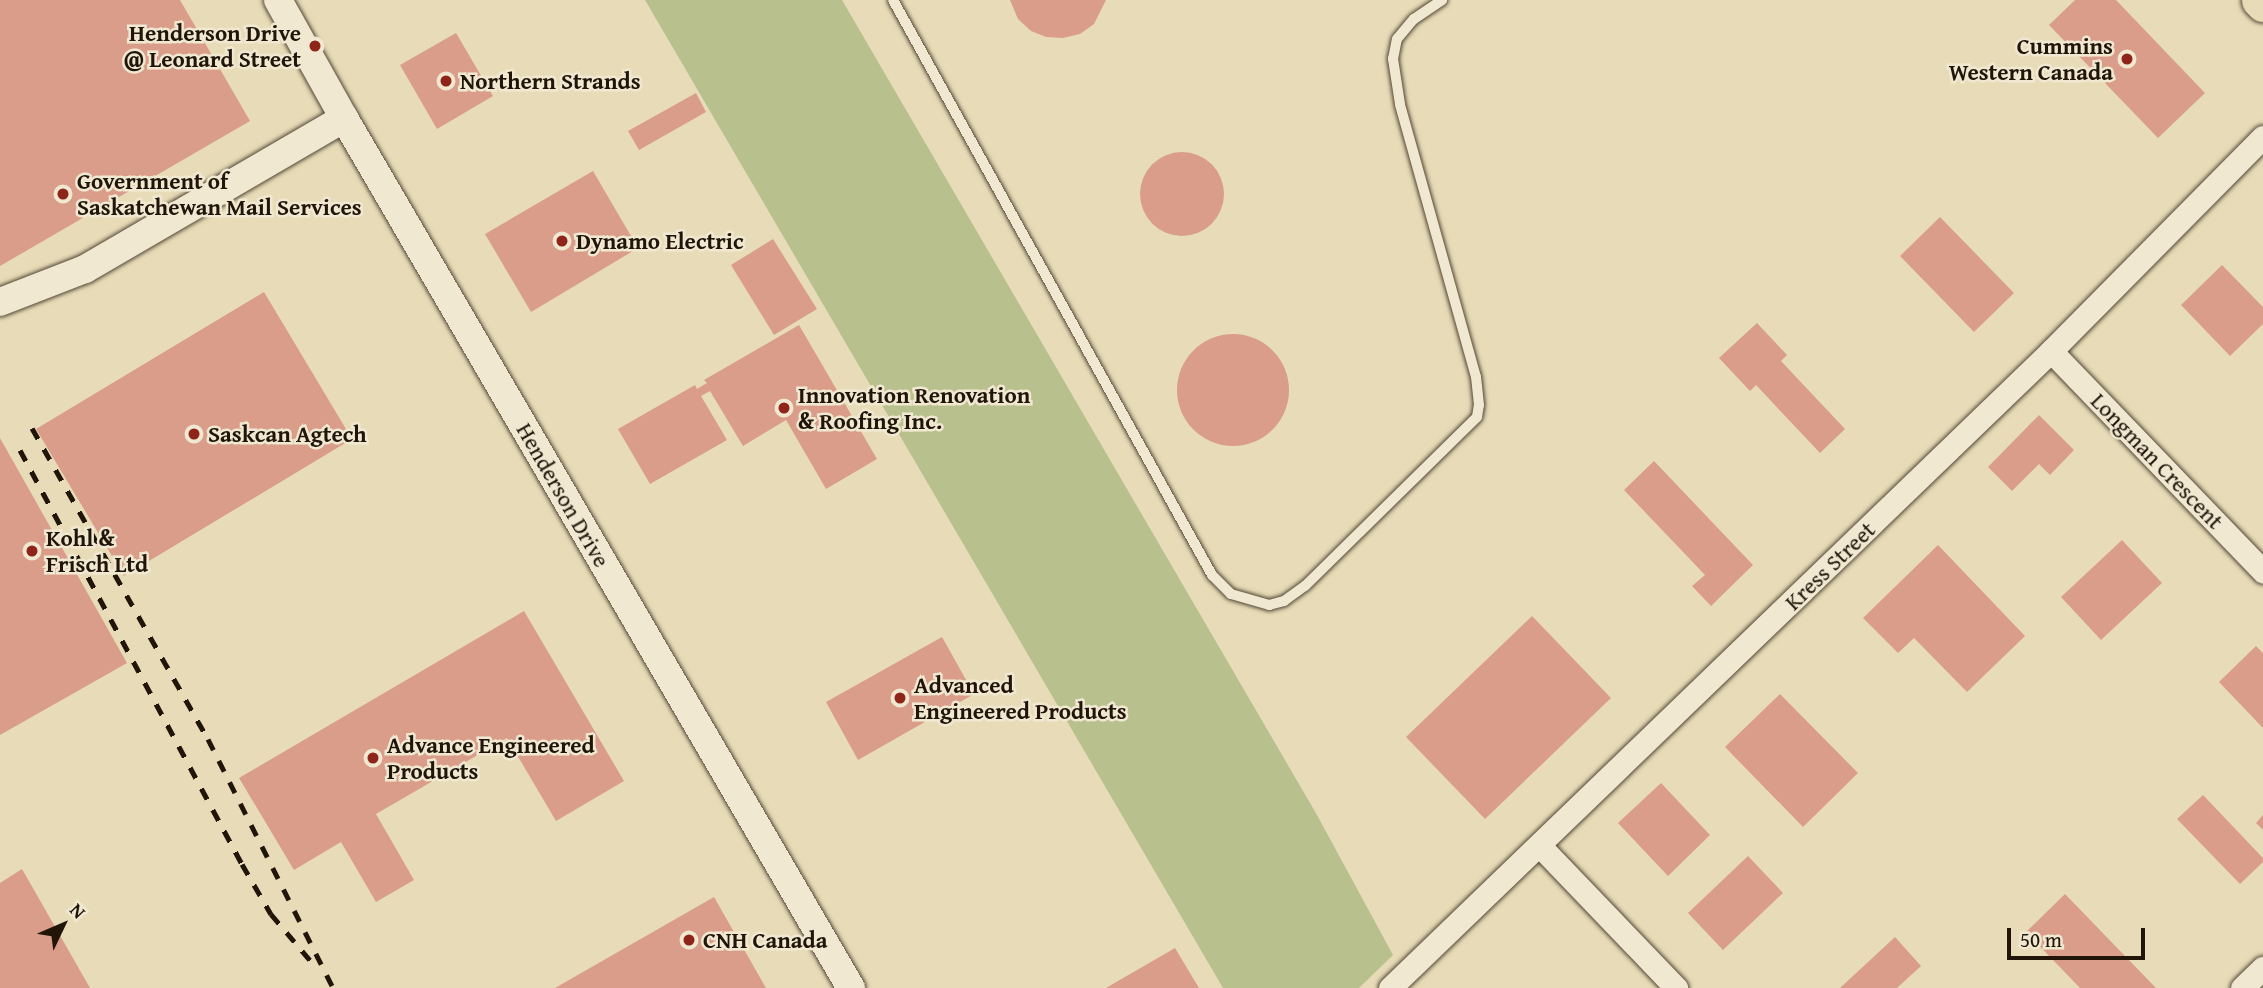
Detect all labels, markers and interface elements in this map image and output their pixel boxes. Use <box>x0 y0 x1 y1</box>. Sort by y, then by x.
place label: Henderson Drive @ Leonard Street <box>123 19 301 73</box>
place label: Cummins Western Canada <box>1949 32 2113 86</box>
marker: Henderson Drive @ Leonard Street <box>307 38 323 54</box>
marker: Cummins Western Canada <box>2119 51 2135 67</box>
place label: Northern Strands <box>460 67 641 95</box>
marker: Northern Strands <box>438 73 454 89</box>
place label: Government of Saskatchewan Mail Services <box>77 167 362 221</box>
marker: Government of Saskatchewan Mail Services <box>55 186 71 202</box>
place label: Dynamo Electric <box>576 227 744 255</box>
marker: Dynamo Electric <box>554 233 570 249</box>
place label: Innovation Renovation & Roofing Inc. <box>798 381 1030 435</box>
street label: Longman Crescent <box>2085 387 2229 535</box>
marker: Innovation Renovation & Roofing Inc. <box>776 400 792 416</box>
street label: Henderson Drive <box>511 418 615 572</box>
place label: Saskcan Agtech <box>208 420 367 448</box>
marker: Saskcan Agtech <box>186 426 202 442</box>
street label: Kress Street <box>1779 516 1881 616</box>
place label: Kohl & Frisch Ltd <box>46 524 148 578</box>
marker: Kohl & Frisch Ltd <box>24 543 40 559</box>
place label: Advanced Engineered Products <box>914 671 1127 725</box>
marker: Advanced Engineered Products <box>892 690 908 706</box>
place label: Advance Engineered Products <box>387 731 595 785</box>
marker: Advance Engineered Products <box>365 750 381 766</box>
north arrow <box>28 890 98 960</box>
text: N <box>64 896 93 925</box>
scale bar <box>2011 914 2149 958</box>
text: 50 m <box>2020 924 2062 955</box>
place label: CNH Canada <box>703 926 828 954</box>
marker: CNH Canada <box>681 932 697 948</box>

